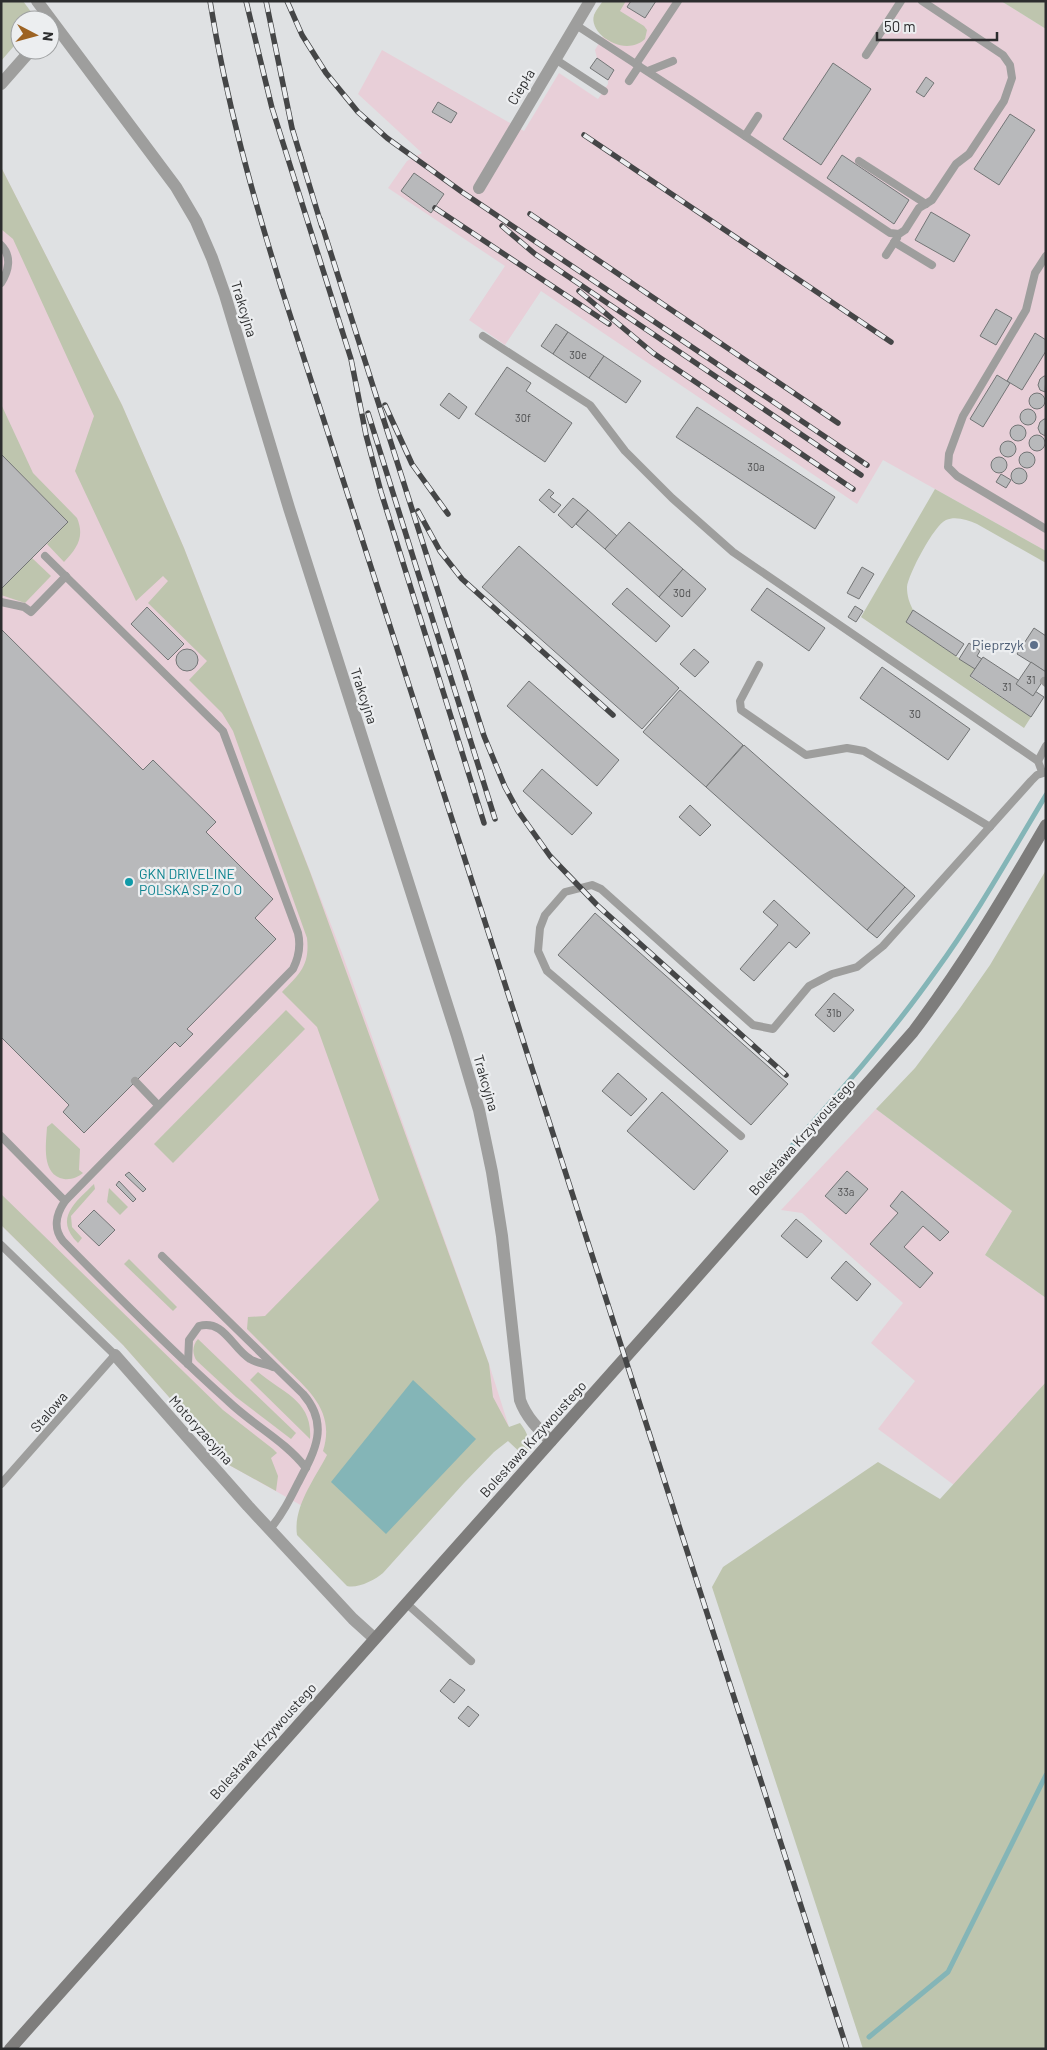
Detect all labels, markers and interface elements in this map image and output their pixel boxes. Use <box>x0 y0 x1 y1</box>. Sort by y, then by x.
north arrow <box>10 10 60 60</box>
scale bar <box>877 10 997 42</box>
text: 50 m <box>884 17 916 35</box>
text: N <box>39 31 57 42</box>
street label: Ciepła <box>503 66 538 108</box>
street label: Trakcyjna <box>228 279 261 339</box>
house number: 30e <box>569 348 587 361</box>
house number: 30f <box>515 411 531 424</box>
house number: 30a <box>747 460 765 473</box>
house number: 30d <box>673 586 691 599</box>
place label: Pieprzyk <box>972 636 1024 653</box>
marker: Pieprzyk <box>1028 639 1040 651</box>
street label: Trakcyjna <box>347 666 382 726</box>
house number: 31 <box>1026 673 1036 686</box>
house number: 31 <box>1002 680 1012 693</box>
house number: 30 <box>909 707 921 720</box>
place label: GKN DRIVELINE POLSKA SP Z O O <box>139 865 242 898</box>
marker: GKN DRIVELINE POLSKA SP Z O O <box>123 876 135 888</box>
house number: 31b <box>826 1006 842 1019</box>
street label: Trakcyjna <box>470 1053 503 1113</box>
street label: Bolesława Krzywoustego <box>745 1075 858 1198</box>
house number: 33a <box>838 1185 854 1198</box>
street label: Bolesława Krzywoustego <box>476 1377 589 1500</box>
street label: Stalowa <box>26 1388 71 1435</box>
street label: Motoryzacyjna <box>166 1392 237 1468</box>
street label: Bolesława Krzywoustego <box>206 1679 319 1802</box>

